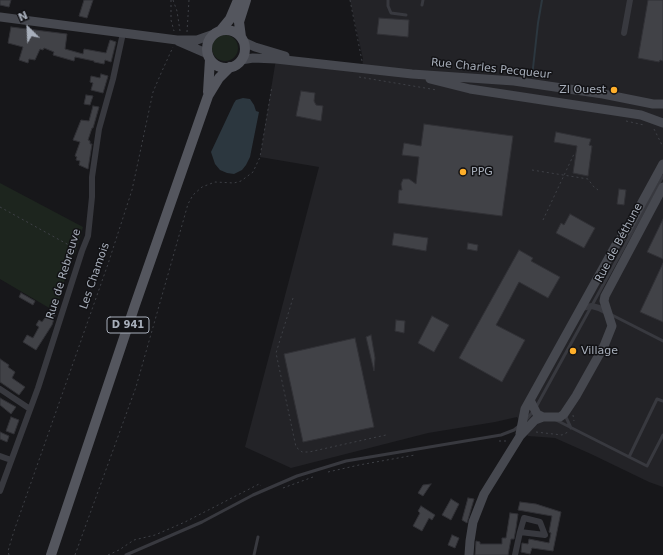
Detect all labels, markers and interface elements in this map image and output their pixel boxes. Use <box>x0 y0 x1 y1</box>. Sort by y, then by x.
north arrow <box>8 8 48 48</box>
text: N <box>16 9 30 24</box>
street label: Rue Charles Pecqueur <box>430 56 552 82</box>
place label: ZI Ouest <box>559 83 606 97</box>
marker: ZI Ouest <box>609 85 619 95</box>
place label: PPG <box>471 165 493 179</box>
marker: PPG <box>458 167 468 177</box>
street label: Rue de Béthune <box>593 201 645 285</box>
street label: Rue de Rebreuve <box>44 227 84 321</box>
street label: Les Chamois <box>77 241 113 311</box>
road number: D 941 <box>107 317 149 333</box>
place label: Village <box>581 344 618 358</box>
marker: Village <box>568 346 578 356</box>

